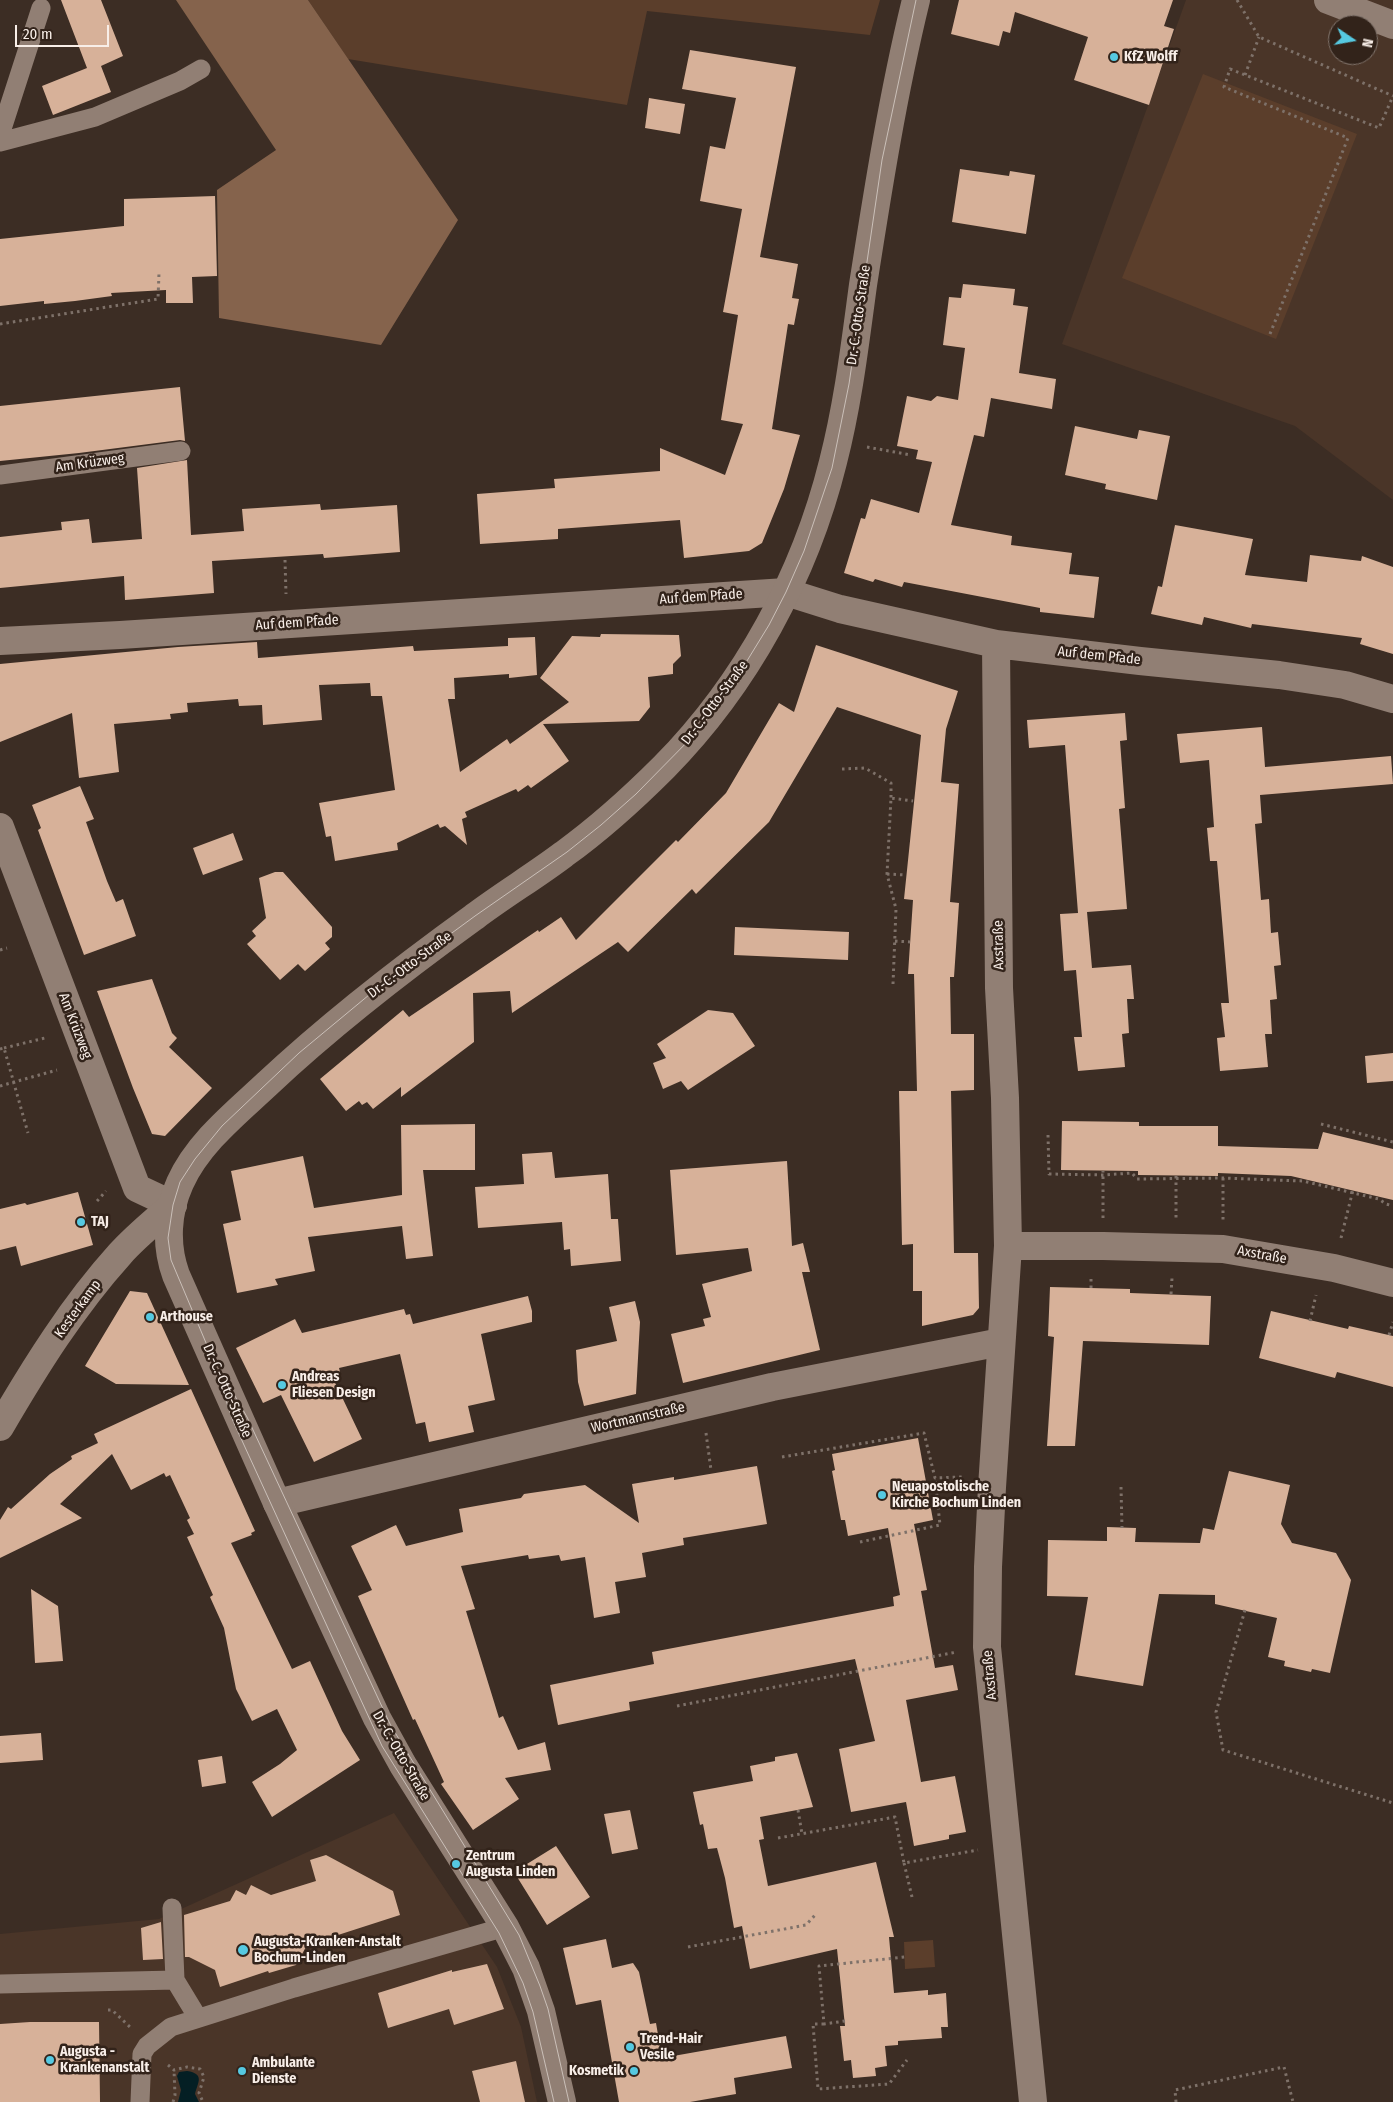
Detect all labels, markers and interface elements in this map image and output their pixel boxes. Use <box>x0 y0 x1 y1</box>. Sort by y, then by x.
scale bar <box>18 15 111 47</box>
north arrow <box>1328 15 1378 65</box>
text: 20 m <box>23 25 53 43</box>
text: N <box>1358 37 1376 49</box>
place label: KfZ Wolff <box>1124 49 1177 65</box>
marker: KfZ Wolff <box>1108 51 1120 63</box>
street label: Dr.-C.-Otto-Straße <box>844 264 874 366</box>
street label: Am Krüzweg <box>55 450 125 476</box>
street label: Auf dem Pfade <box>659 586 743 608</box>
street label: Auf dem Pfade <box>255 612 339 634</box>
street label: Auf dem Pfade <box>1057 643 1141 669</box>
street label: Dr.-C.-Otto-Straße <box>678 658 752 748</box>
street label: Axstraße <box>990 920 1008 970</box>
street label: Dr.-C.-Otto-Straße <box>365 928 455 1002</box>
street label: Am Krüzweg <box>55 991 95 1061</box>
place label: TAJ <box>91 1214 109 1230</box>
marker: TAJ <box>75 1216 87 1228</box>
street label: Axstraße <box>1236 1242 1288 1268</box>
street label: Kesterkamp <box>51 1277 105 1341</box>
place label: Arthouse <box>160 1309 213 1325</box>
marker: Arthouse <box>144 1311 156 1323</box>
street label: Dr.-C.-Otto-Straße <box>199 1342 255 1440</box>
place label: Andreas Fliesen Design <box>292 1369 376 1401</box>
marker: Andreas Fliesen Design <box>276 1379 288 1391</box>
street label: Wortmannstraße <box>589 1399 687 1437</box>
place label: Neuapostolische Kirche Bochum Linden <box>892 1479 1021 1511</box>
marker: Neuapostolische Kirche Bochum Linden <box>876 1489 888 1501</box>
street label: Axstraße <box>979 1650 1001 1700</box>
street label: Dr.-C.-Otto-Straße <box>369 1708 433 1804</box>
place label: Zentrum Augusta Linden <box>466 1848 555 1880</box>
marker: Zentrum Augusta Linden <box>450 1858 462 1870</box>
place label: Augusta-Kranken-Anstalt Bochum-Linden <box>254 1934 401 1966</box>
marker: Augusta-Kranken-Anstalt Bochum-Linden <box>236 1943 250 1957</box>
place label: Trend-Hair Vesile <box>640 2031 703 2064</box>
marker: Trend-Hair Vesile <box>624 2041 636 2053</box>
place label: Augusta - Krankenanstalt <box>60 2044 149 2076</box>
marker: Augusta - Krankenanstalt <box>44 2054 56 2066</box>
place label: Ambulante Dienste <box>252 2055 315 2088</box>
place label: Kosmetik <box>569 2063 624 2079</box>
marker: Ambulante Dienste <box>236 2065 248 2077</box>
marker: Kosmetik <box>628 2065 640 2077</box>

